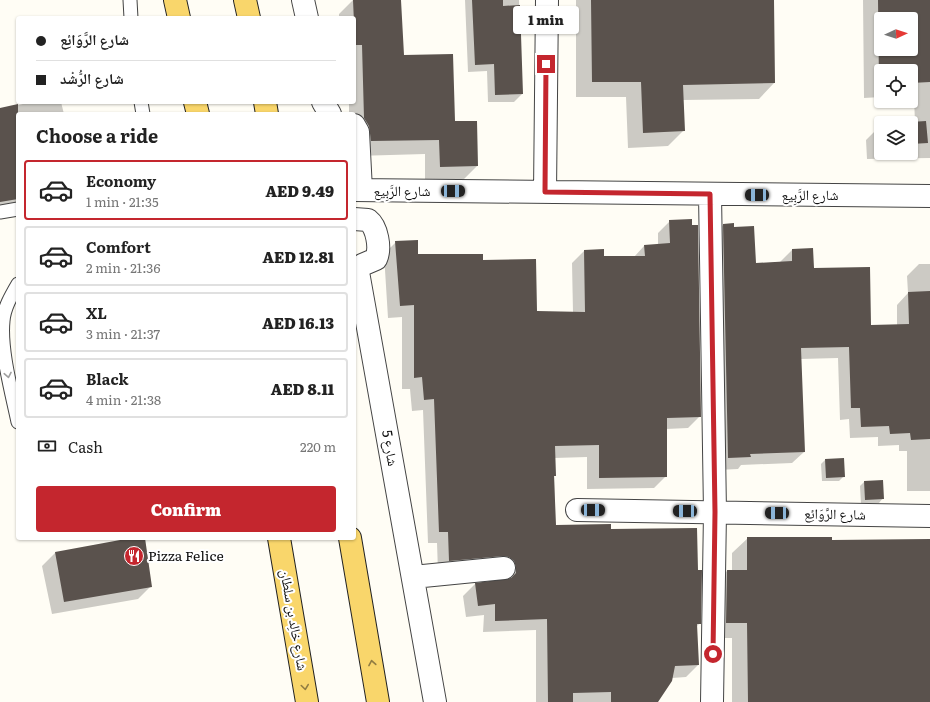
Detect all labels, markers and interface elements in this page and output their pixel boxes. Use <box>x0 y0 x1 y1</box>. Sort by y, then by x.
callout: 1 min <box>513 6 579 34</box>
text: 1 min <box>528 10 564 29</box>
north arrow <box>874 12 918 56</box>
map controls <box>874 12 918 160</box>
text: شارع الرَّوَائِع <box>60 27 129 50</box>
route end <box>537 55 555 73</box>
button: locate <box>874 64 918 108</box>
text: شارع الرُّشْد <box>60 66 124 89</box>
button: layers <box>874 116 918 160</box>
text: Choose a ride <box>36 122 158 149</box>
text: Economy <box>86 169 156 192</box>
icon: car <box>38 172 74 208</box>
text: AED 9.49 <box>265 179 334 202</box>
street label: شارع الرَّبِيع <box>374 180 430 202</box>
street label: شارع الرَّبِيع <box>782 184 838 206</box>
car <box>441 185 465 197</box>
car <box>745 189 769 201</box>
text: 1 min · 21:35 <box>86 192 159 211</box>
text: Comfort <box>86 235 151 258</box>
icon: car <box>38 238 74 274</box>
text: AED 12.81 <box>263 245 334 268</box>
text: 2 min · 21:36 <box>86 258 160 277</box>
text: XL <box>86 301 107 324</box>
icon: car <box>38 304 74 340</box>
text: AED 16.13 <box>262 311 334 334</box>
text: 3 min · 21:37 <box>86 324 160 343</box>
text: Black <box>86 367 129 390</box>
icon: car <box>38 370 74 406</box>
one-way arrow <box>4 372 12 378</box>
text: AED 8.11 <box>271 377 334 400</box>
text: 4 min · 21:38 <box>86 390 161 409</box>
street label: شارع 5 <box>377 428 404 468</box>
icon: cash <box>36 435 58 457</box>
text: Cash <box>68 435 103 458</box>
text: 220 m <box>300 437 336 456</box>
button: Confirm <box>36 486 336 532</box>
street label: شارع الرَّوَائِع <box>804 502 866 525</box>
car <box>581 504 605 516</box>
car <box>673 505 697 517</box>
car <box>765 507 789 519</box>
restaurant icon: Pizza Felice <box>123 545 145 567</box>
place label: Pizza Felice <box>148 545 224 565</box>
street label: شارع خالِد بن سلطان <box>275 568 314 672</box>
route start <box>704 645 722 663</box>
one-way arrow <box>368 660 377 667</box>
one-way arrow <box>300 684 309 690</box>

